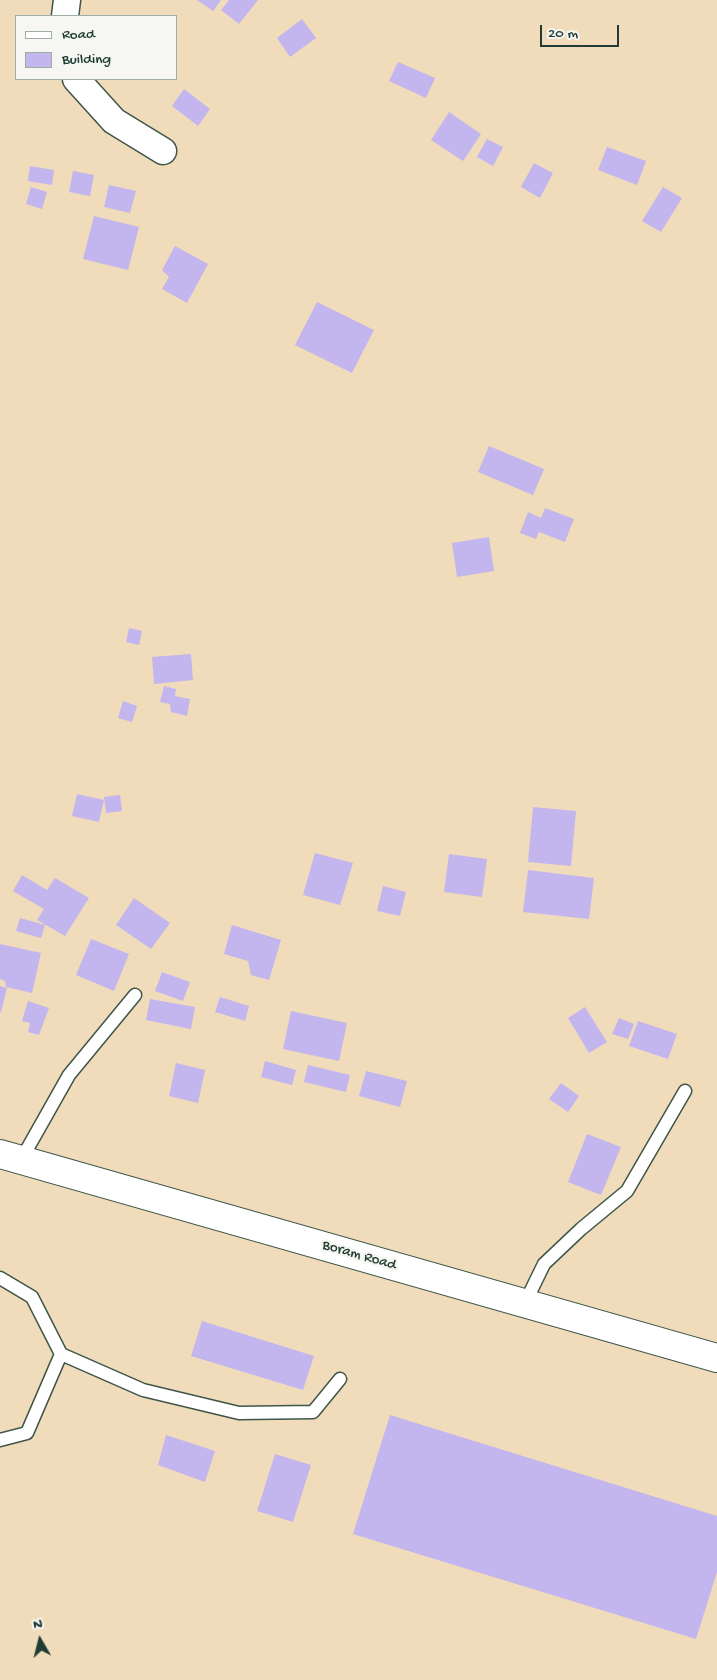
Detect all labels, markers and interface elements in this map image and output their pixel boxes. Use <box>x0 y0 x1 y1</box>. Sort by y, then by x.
legend <box>15 15 178 80</box>
scale bar <box>542 15 621 47</box>
text: 20 m <box>548 25 578 43</box>
text: Road <box>62 26 95 44</box>
text: Building <box>62 51 111 69</box>
street label: Boram Road <box>320 1237 398 1275</box>
north arrow <box>15 1615 65 1665</box>
text: N <box>32 1616 44 1634</box>

